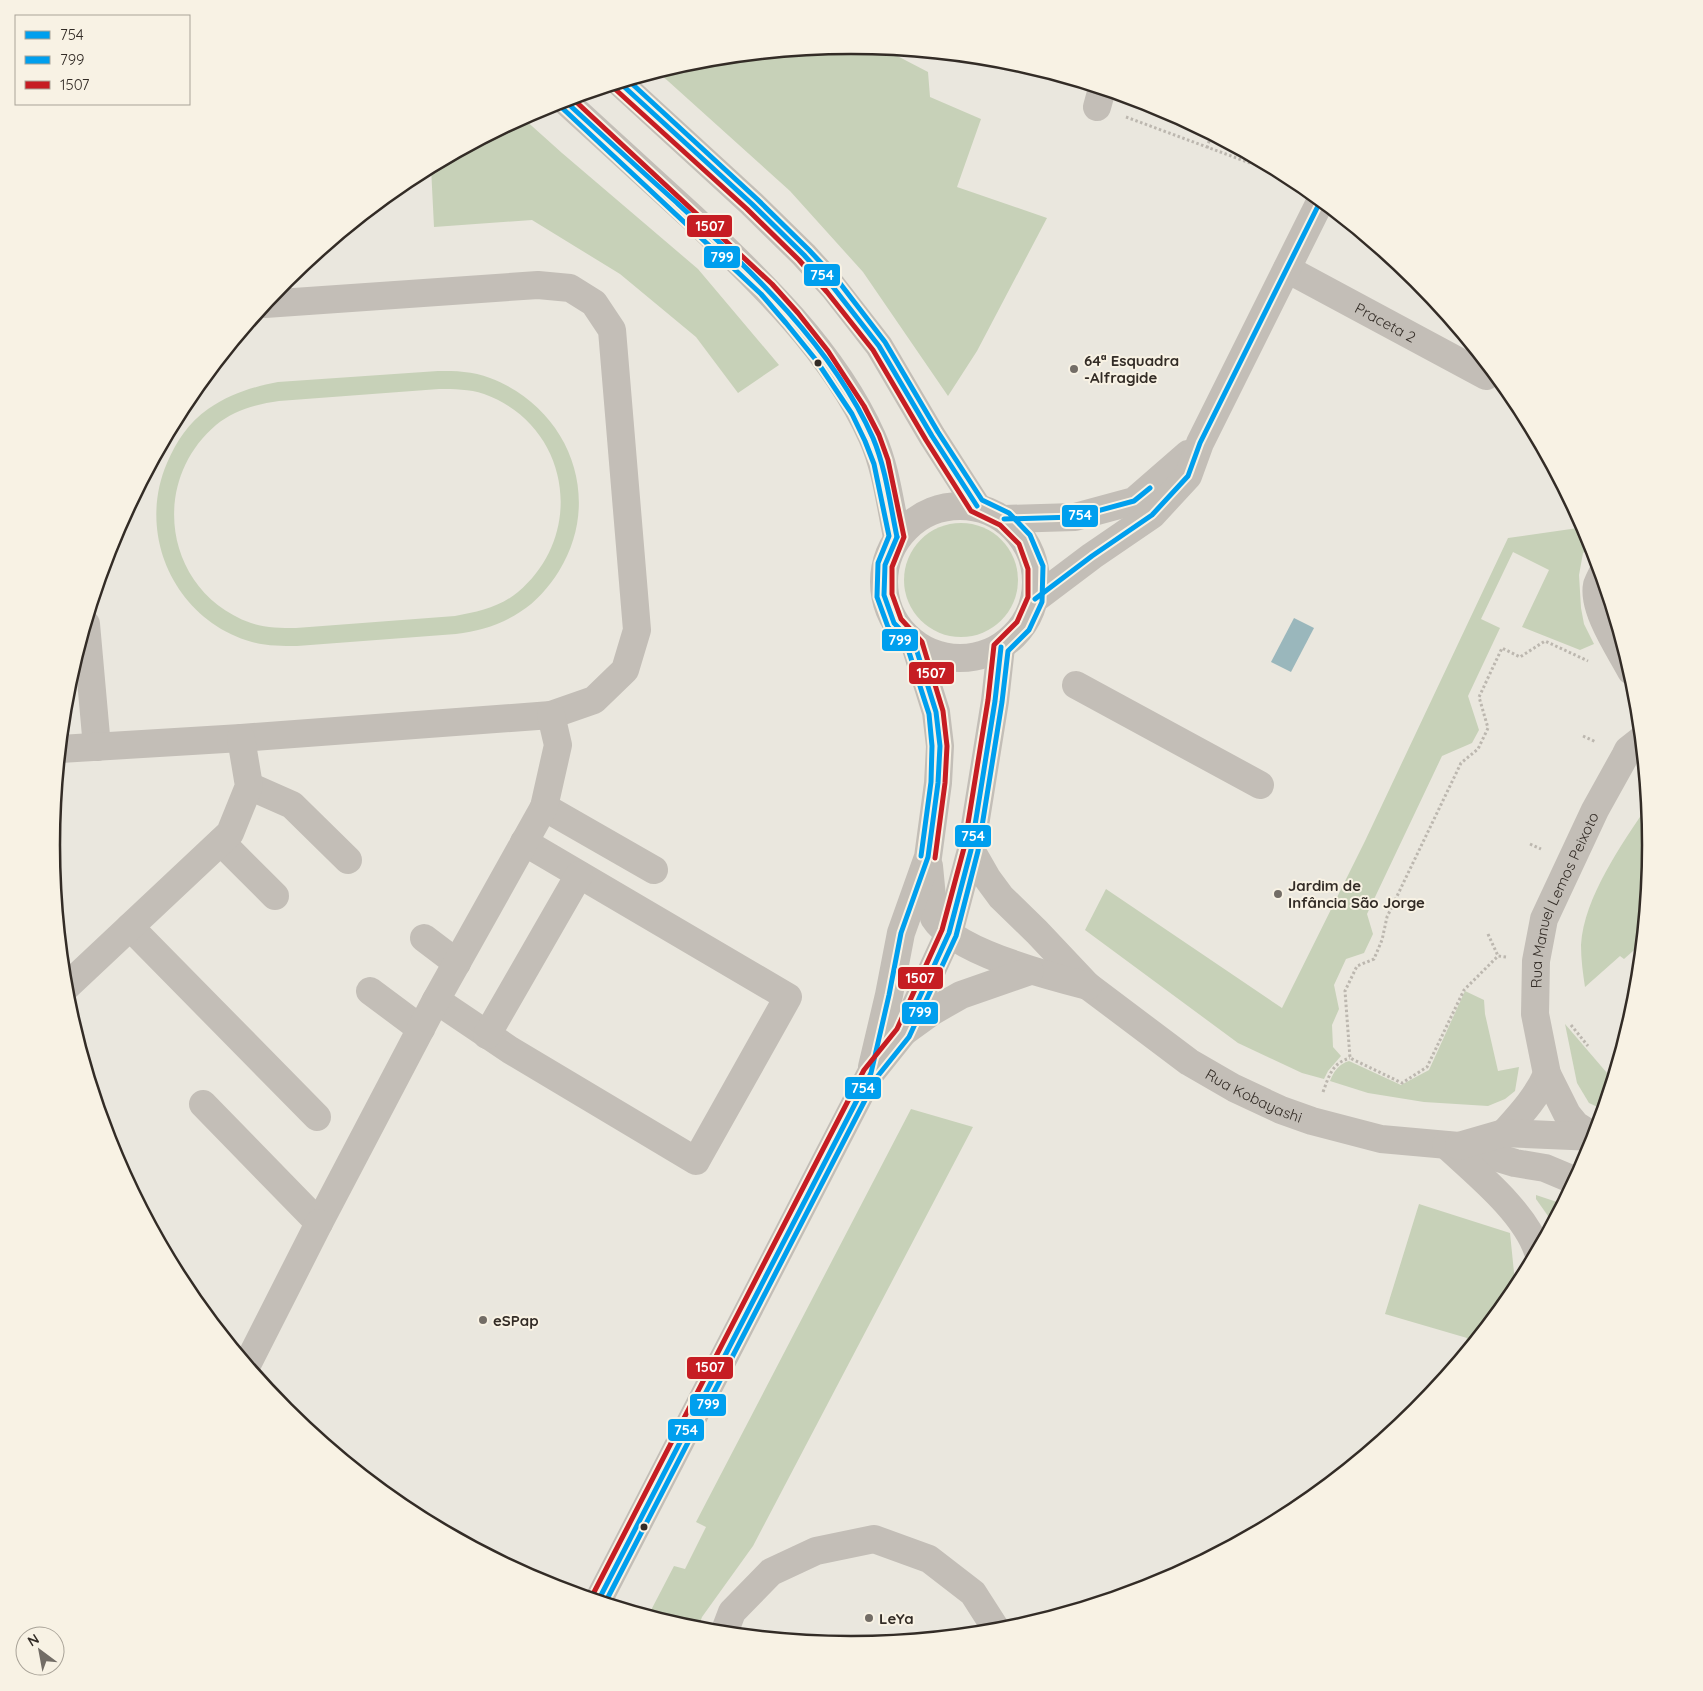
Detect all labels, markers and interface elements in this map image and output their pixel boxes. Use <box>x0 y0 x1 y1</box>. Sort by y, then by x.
legend <box>15 15 190 105</box>
text: 754 <box>60 25 84 44</box>
text: 799 <box>60 50 84 69</box>
text: 1507 <box>60 75 90 94</box>
line badge: 1507 <box>686 214 733 238</box>
text: 1507 <box>695 217 725 235</box>
line badge: 799 <box>703 245 741 269</box>
text: 799 <box>710 248 734 266</box>
line badge: 754 <box>803 263 841 287</box>
text: 754 <box>810 266 834 284</box>
street label: Praceta 2 <box>1352 298 1419 346</box>
place label: 64ª Esquadra -Alfragide <box>1084 351 1179 387</box>
unlabelled marker <box>813 358 823 368</box>
marker: 64ª Esquadra -Alfragide <box>1068 363 1080 375</box>
line badge: 754 <box>1061 504 1099 528</box>
text: 754 <box>1068 506 1092 524</box>
line badge: 799 <box>881 628 919 652</box>
text: 799 <box>888 631 912 649</box>
line badge: 1507 <box>908 661 955 685</box>
text: 1507 <box>916 664 946 682</box>
street label: Rua Manuel Lemos Peixoto <box>1526 809 1602 989</box>
line badge: 754 <box>954 824 992 848</box>
text: 754 <box>961 827 985 845</box>
place label: Jardim de Infância São Jorge <box>1288 876 1425 912</box>
marker: Jardim de Infância São Jorge <box>1272 888 1284 900</box>
line badge: 1507 <box>897 966 944 990</box>
text: 1507 <box>905 969 935 987</box>
line badge: 799 <box>901 1001 939 1025</box>
text: 799 <box>908 1003 932 1021</box>
street label: Rua Kobayashi <box>1202 1064 1305 1126</box>
line badge: 754 <box>844 1076 882 1100</box>
text: 754 <box>851 1079 875 1097</box>
place label: eSPap <box>493 1311 539 1330</box>
marker: eSPap <box>477 1314 489 1326</box>
line badge: 1507 <box>686 1356 734 1380</box>
text: 1507 <box>695 1358 725 1376</box>
line badge: 799 <box>689 1393 727 1417</box>
text: 799 <box>696 1395 720 1413</box>
line badge: 754 <box>667 1418 705 1442</box>
text: 754 <box>674 1421 698 1439</box>
unlabelled marker <box>639 1522 649 1532</box>
place label: LeYa <box>879 1609 914 1628</box>
marker: LeYa <box>863 1612 875 1624</box>
north arrow <box>15 1626 65 1676</box>
text: N <box>24 1630 42 1650</box>

